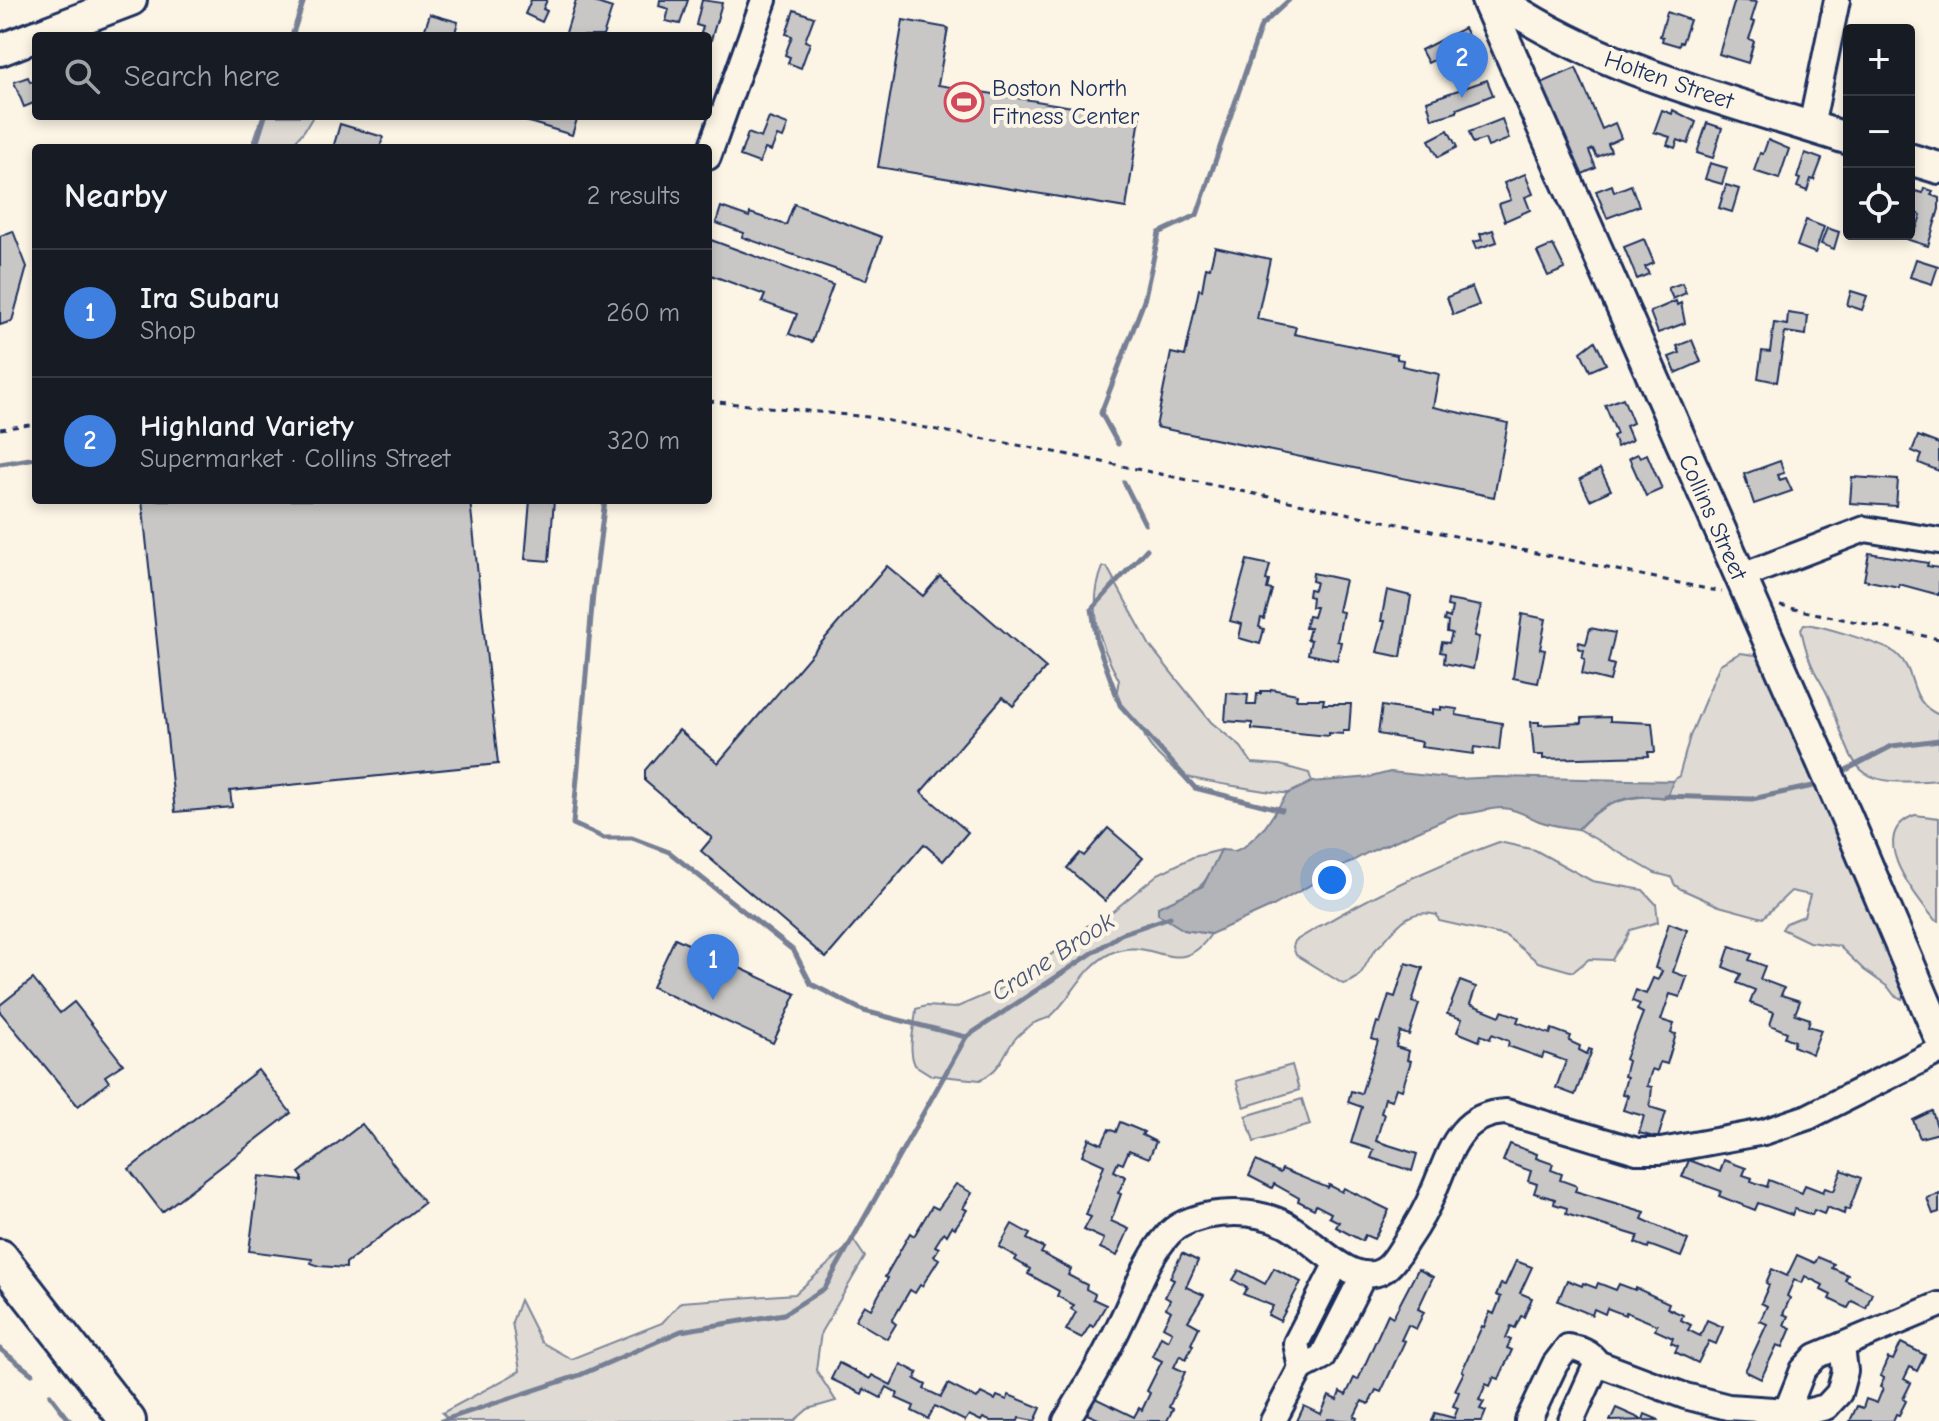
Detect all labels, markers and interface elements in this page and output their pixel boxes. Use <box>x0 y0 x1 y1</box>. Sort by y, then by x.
map controls <box>1843 24 1915 240</box>
button: + <box>1843 24 1915 96</box>
search box <box>32 32 712 120</box>
pin: 2 <box>1436 32 1488 98</box>
street label: Holten Street <box>1601 45 1738 116</box>
icon: search <box>60 54 104 98</box>
text: Search here <box>124 59 280 94</box>
place label: Boston North Fitness Center <box>992 74 1140 130</box>
sports icon: Boston North Fitness Center <box>943 81 985 123</box>
button: − <box>1843 96 1915 168</box>
button: locate <box>1843 168 1915 240</box>
text: Nearby <box>64 176 167 216</box>
text: 2 results <box>587 181 680 211</box>
text: Ira Subaru <box>140 281 280 316</box>
text: 1 <box>85 298 95 328</box>
text: 260 m <box>606 298 680 328</box>
text: Shop <box>140 316 196 346</box>
text: Highland Variety <box>140 409 354 444</box>
text: 2 <box>84 426 96 456</box>
text: 320 m <box>607 426 680 456</box>
text: Supermarket · Collins Street <box>140 444 450 474</box>
street label: Collins Street <box>1673 450 1754 585</box>
your location <box>1312 860 1352 900</box>
water label: Crane Brook <box>986 906 1121 1008</box>
pin: 1 <box>687 934 739 1000</box>

